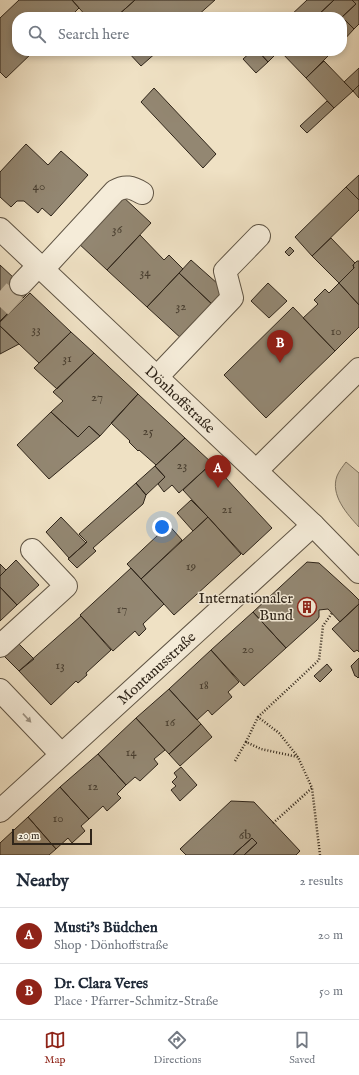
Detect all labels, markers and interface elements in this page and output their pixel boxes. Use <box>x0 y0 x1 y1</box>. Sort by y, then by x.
search box <box>12 12 347 56</box>
icon: search <box>26 23 48 45</box>
text: Search here <box>58 25 129 44</box>
house number: 40 <box>33 178 45 195</box>
house number: 36 <box>112 221 123 238</box>
house number: 34 <box>139 264 151 281</box>
house number: 32 <box>176 298 186 315</box>
house number: 33 <box>31 321 41 338</box>
house number: 10 <box>330 323 342 340</box>
pin: B <box>267 330 293 363</box>
house number: 31 <box>62 350 72 367</box>
street label: Dönhoffstraße <box>141 362 220 437</box>
house number: 27 <box>91 389 103 406</box>
house number: 25 <box>143 423 154 440</box>
pin: A <box>205 455 231 488</box>
house number: 23 <box>177 457 188 474</box>
house number: 21 <box>222 501 233 518</box>
your location <box>152 517 172 537</box>
house number: 19 <box>186 558 197 575</box>
place label: Internationaler Bund <box>199 589 294 625</box>
building icon: Internationaler Bund <box>296 596 318 618</box>
house number: 17 <box>117 601 127 618</box>
street label: Montanusstraße <box>113 627 200 709</box>
house number: 20 <box>242 641 254 658</box>
house number: 13 <box>55 657 65 674</box>
house number: 18 <box>199 677 209 694</box>
one-way arrow <box>22 713 32 723</box>
house number: 16 <box>165 714 176 731</box>
house number: 14 <box>125 744 137 761</box>
house number: 12 <box>88 778 98 795</box>
house number: 10 <box>52 810 64 827</box>
scale bar <box>12 827 92 846</box>
house number: 6b <box>239 827 251 844</box>
text: 20 m <box>18 829 39 843</box>
text: Nearby <box>16 871 69 892</box>
text: 2 results <box>299 873 343 890</box>
text: Musti's Büdchen <box>54 918 158 937</box>
text: A <box>25 927 33 944</box>
text: 20 m <box>318 927 343 944</box>
text: Shop · Dönhoffstraße <box>54 937 168 954</box>
text: Dr. Clara Veres <box>54 974 148 993</box>
text: B <box>25 983 33 1000</box>
text: 50 m <box>319 983 343 1000</box>
text: Place · Pfarrer-Schmitz-Straße <box>54 993 218 1010</box>
tab: Map <box>44 1029 66 1067</box>
tab: Directions <box>154 1029 201 1067</box>
tab: Saved <box>289 1029 315 1067</box>

